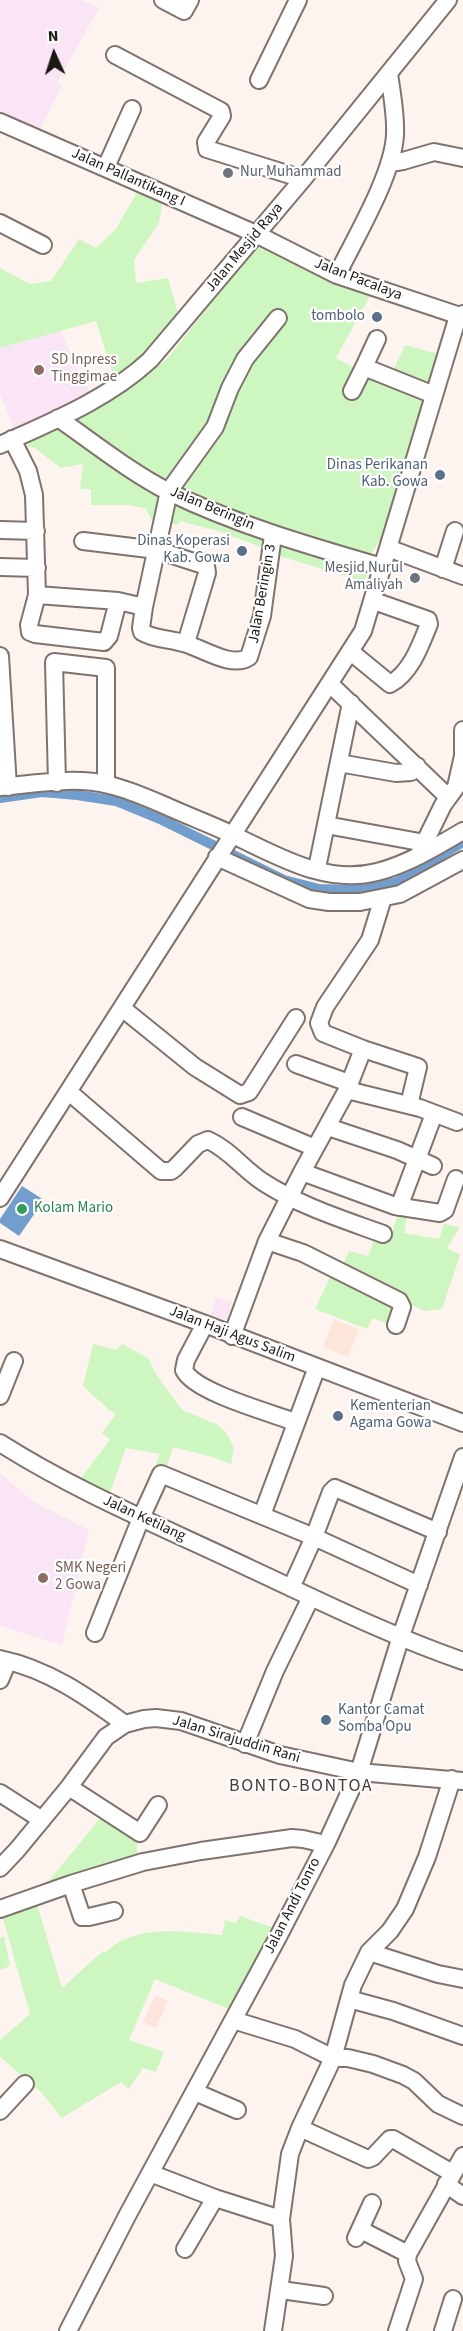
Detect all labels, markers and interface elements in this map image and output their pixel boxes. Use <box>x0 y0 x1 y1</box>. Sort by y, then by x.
north arrow <box>24 24 84 84</box>
text: N <box>47 25 59 47</box>
street label: Jalan Pallantikang I <box>68 145 188 211</box>
place label: Nur Muhammad <box>240 164 342 182</box>
marker: Nur Muhammad <box>221 166 235 180</box>
street label: Jalan Mesjid Raya <box>202 200 288 296</box>
street label: Jalan Pacalaya <box>312 255 404 305</box>
place label: tombolo <box>311 308 365 326</box>
marker: tombolo <box>370 310 384 324</box>
place label: SD Inpress Tinggimae <box>51 352 117 387</box>
marker: SD Inpress Tinggimae <box>32 363 46 377</box>
place label: Dinas Perikanan Kab. Gowa <box>327 457 428 492</box>
marker: Dinas Perikanan Kab. Gowa <box>433 468 447 482</box>
street label: Jalan Beringin <box>167 483 257 535</box>
place label: Dinas Koperasi Kab. Gowa <box>137 533 230 568</box>
street label: Jalan Beringin 3 <box>245 543 281 645</box>
marker: Dinas Koperasi Kab. Gowa <box>235 544 249 558</box>
place label: Mesjid Nurul Amaliyah <box>325 560 403 595</box>
marker: Mesjid Nurul Amaliyah <box>408 571 422 585</box>
place label: Kolam Mario <box>34 1200 113 1218</box>
marker: Kolam Mario <box>15 1202 29 1216</box>
street label: Jalan Haji Agus Salim <box>166 1303 298 1367</box>
place label: Kementerian Agama Gowa <box>350 1398 432 1433</box>
marker: Kementerian Agama Gowa <box>331 1409 345 1423</box>
street label: Jalan Ketilang <box>100 1492 188 1546</box>
place label: SMK Negeri 2 Gowa <box>55 1560 126 1595</box>
marker: SMK Negeri 2 Gowa <box>36 1571 50 1585</box>
place label: Kantor Camat Somba Opu <box>338 1702 425 1737</box>
street label: Jalan Sirajuddin Rani <box>170 1712 302 1768</box>
marker: Kantor Camat Somba Opu <box>319 1713 333 1727</box>
district label: BONTO-BONTOA <box>229 1776 373 1798</box>
street label: Jalan Andi Tonro <box>261 1855 325 1957</box>

